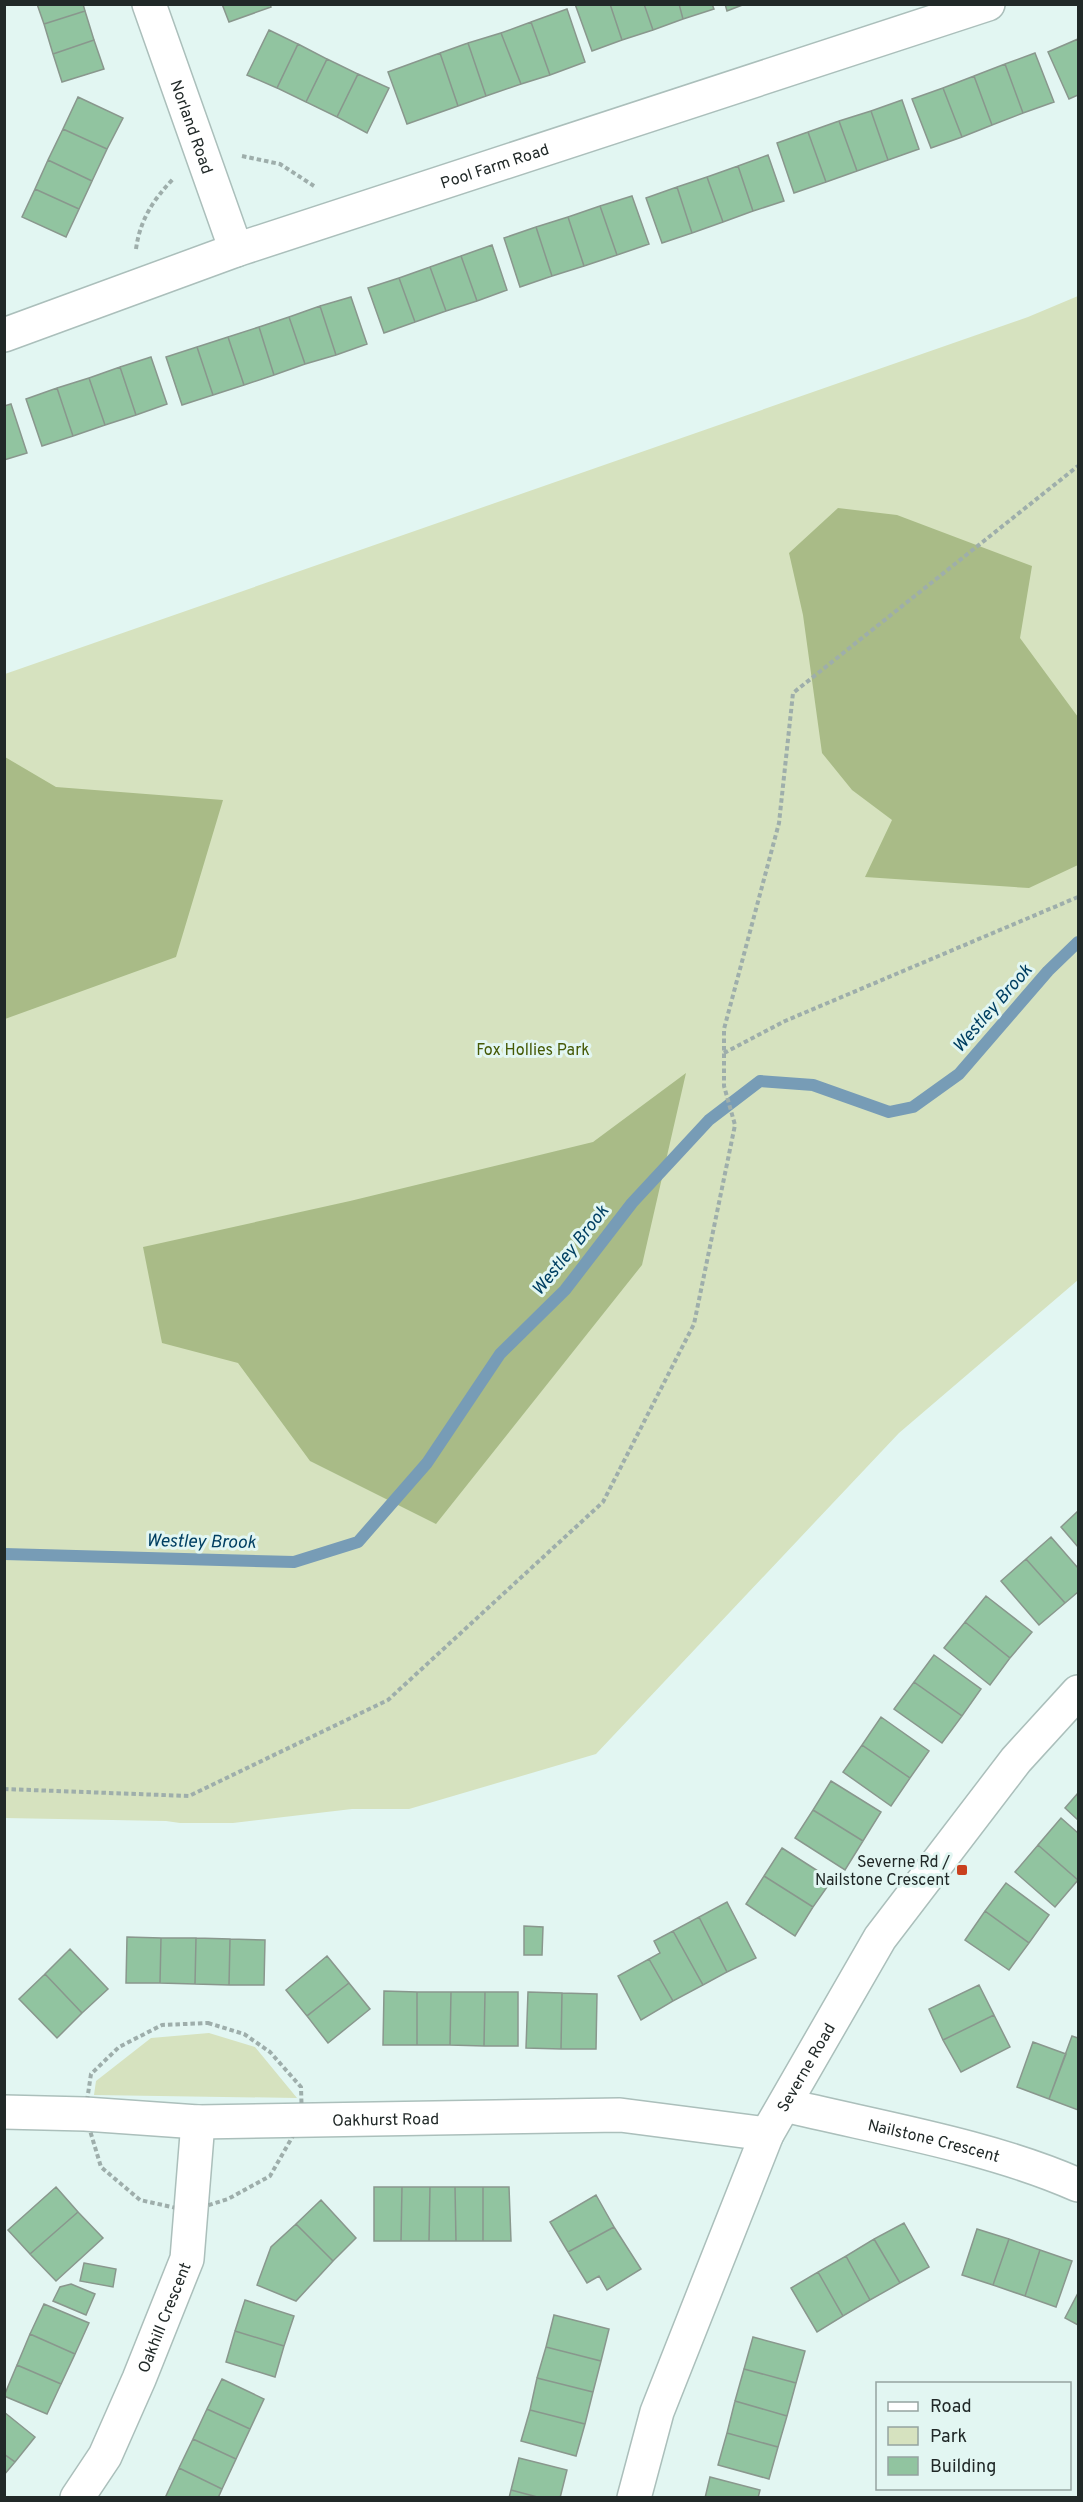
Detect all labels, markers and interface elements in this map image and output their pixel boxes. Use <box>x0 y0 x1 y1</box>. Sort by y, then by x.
street label: Norland Road <box>165 78 216 177</box>
street label: Pool Farm Road <box>438 140 552 194</box>
water label: Westley Brook <box>948 959 1038 1058</box>
park label: Fox Hollies Park <box>476 1041 590 1061</box>
water label: Westley Brook <box>528 1200 615 1301</box>
water label: Westley Brook <box>146 1530 257 1555</box>
place label: Severne Rd / Nailstone Crescent <box>815 1853 950 1891</box>
marker: Severne Rd / Nailstone Crescent <box>955 1863 969 1877</box>
street label: Severne Road <box>774 2020 841 2116</box>
street label: Oakhurst Road <box>332 2110 439 2132</box>
street label: Nailstone Crescent <box>866 2116 1002 2168</box>
street label: Oakhill Crescent <box>134 2260 197 2376</box>
legend <box>876 2382 1071 2490</box>
text: Road <box>930 2396 972 2419</box>
text: Park <box>930 2426 967 2449</box>
text: Building <box>930 2456 996 2479</box>

